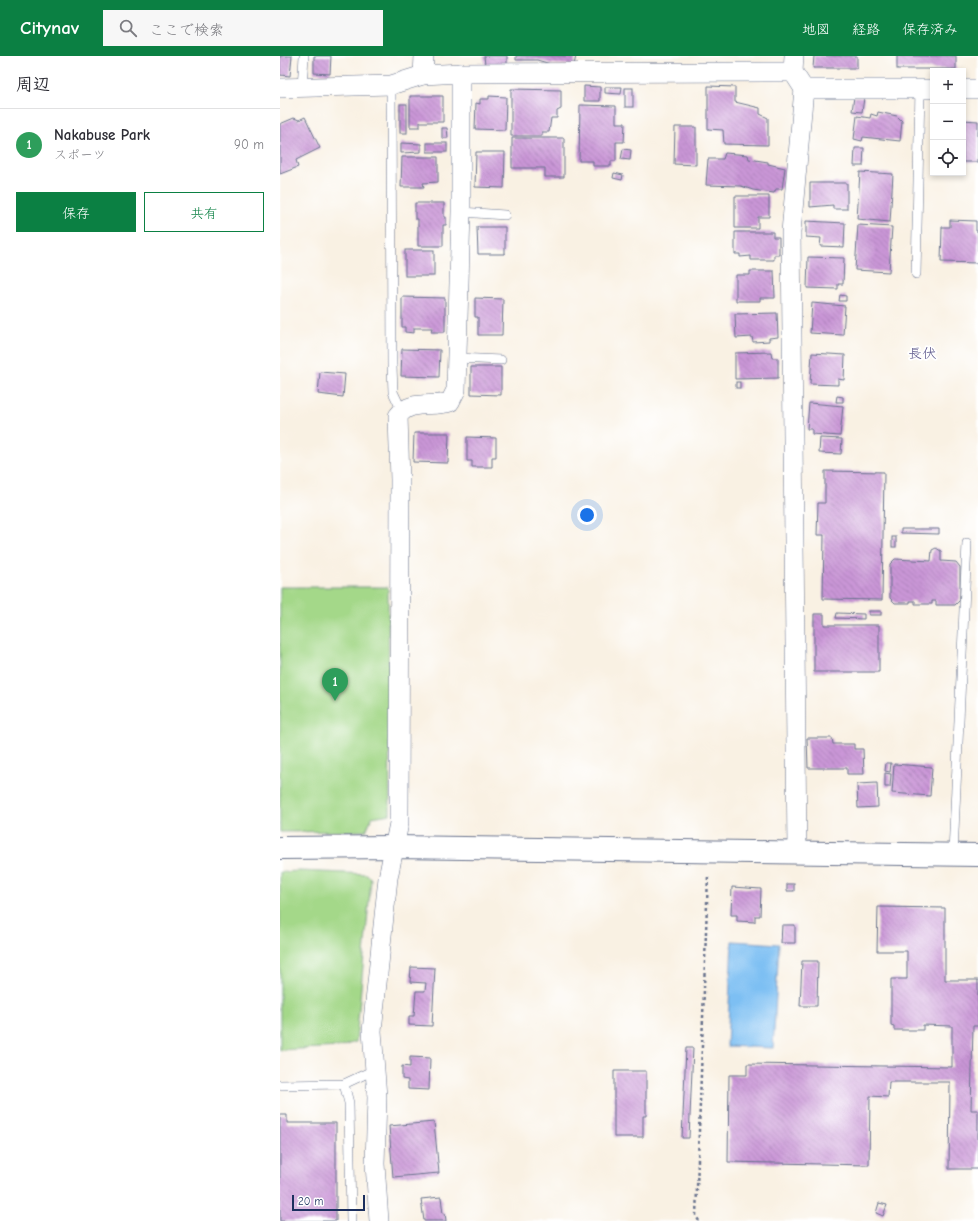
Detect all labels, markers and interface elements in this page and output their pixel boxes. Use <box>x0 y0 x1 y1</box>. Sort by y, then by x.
search box <box>103 10 383 46</box>
text: Citynav <box>20 17 79 39</box>
icon: search <box>117 17 139 39</box>
text: ここで検索 <box>149 21 224 39</box>
text: 地図 <box>802 21 830 38</box>
text: 経路 <box>852 21 880 38</box>
text: 保存済み <box>902 21 958 38</box>
map controls <box>930 68 966 176</box>
button: + <box>930 68 966 104</box>
text: 周辺 <box>16 75 50 94</box>
button: − <box>930 104 966 140</box>
text: Nakabuse Park <box>54 126 150 144</box>
text: 1 <box>26 137 32 152</box>
text: 90 m <box>234 137 264 152</box>
button: locate <box>930 140 966 176</box>
text: スポーツ <box>54 147 106 162</box>
button: 保存 <box>16 192 136 232</box>
button: 共有 <box>144 192 264 232</box>
district label: 長伏 <box>908 345 936 362</box>
your location <box>577 505 597 525</box>
pin: 1 <box>322 668 348 701</box>
scale bar <box>292 1193 365 1212</box>
text: 20 m <box>298 1195 323 1208</box>

